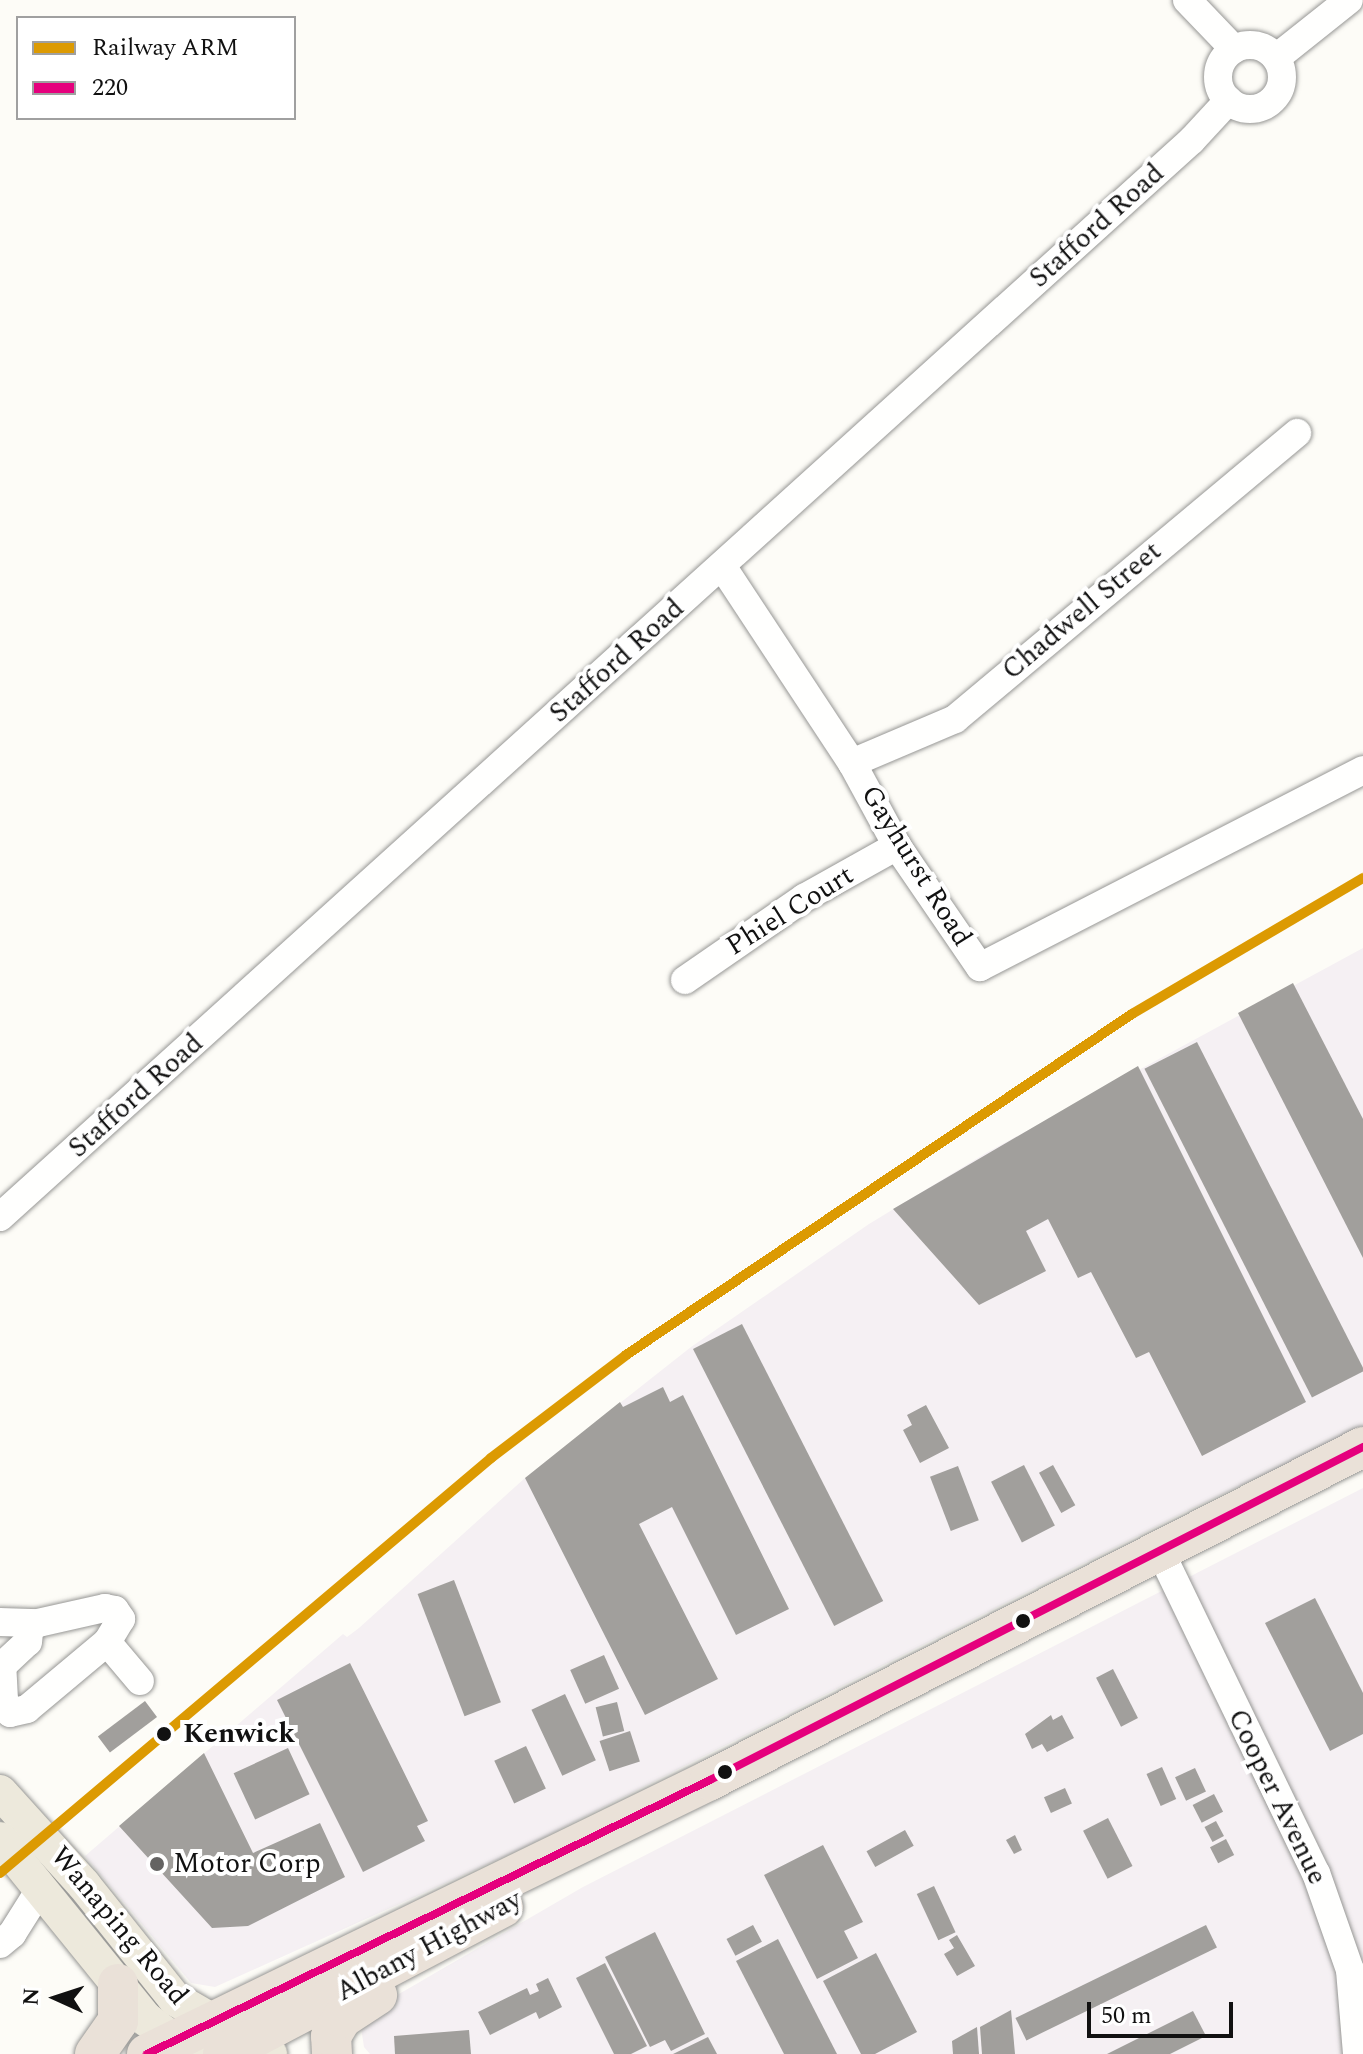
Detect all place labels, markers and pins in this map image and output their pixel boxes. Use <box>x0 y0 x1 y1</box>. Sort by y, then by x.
unlabelled marker <box>1015 1613 1031 1629</box>
place label: Kenwick <box>183 1717 295 1751</box>
marker: Kenwick <box>152 1722 176 1746</box>
unlabelled marker <box>717 1764 733 1780</box>
place label: Motor Corp <box>173 1847 321 1881</box>
marker: Motor Corp <box>148 1855 166 1873</box>

